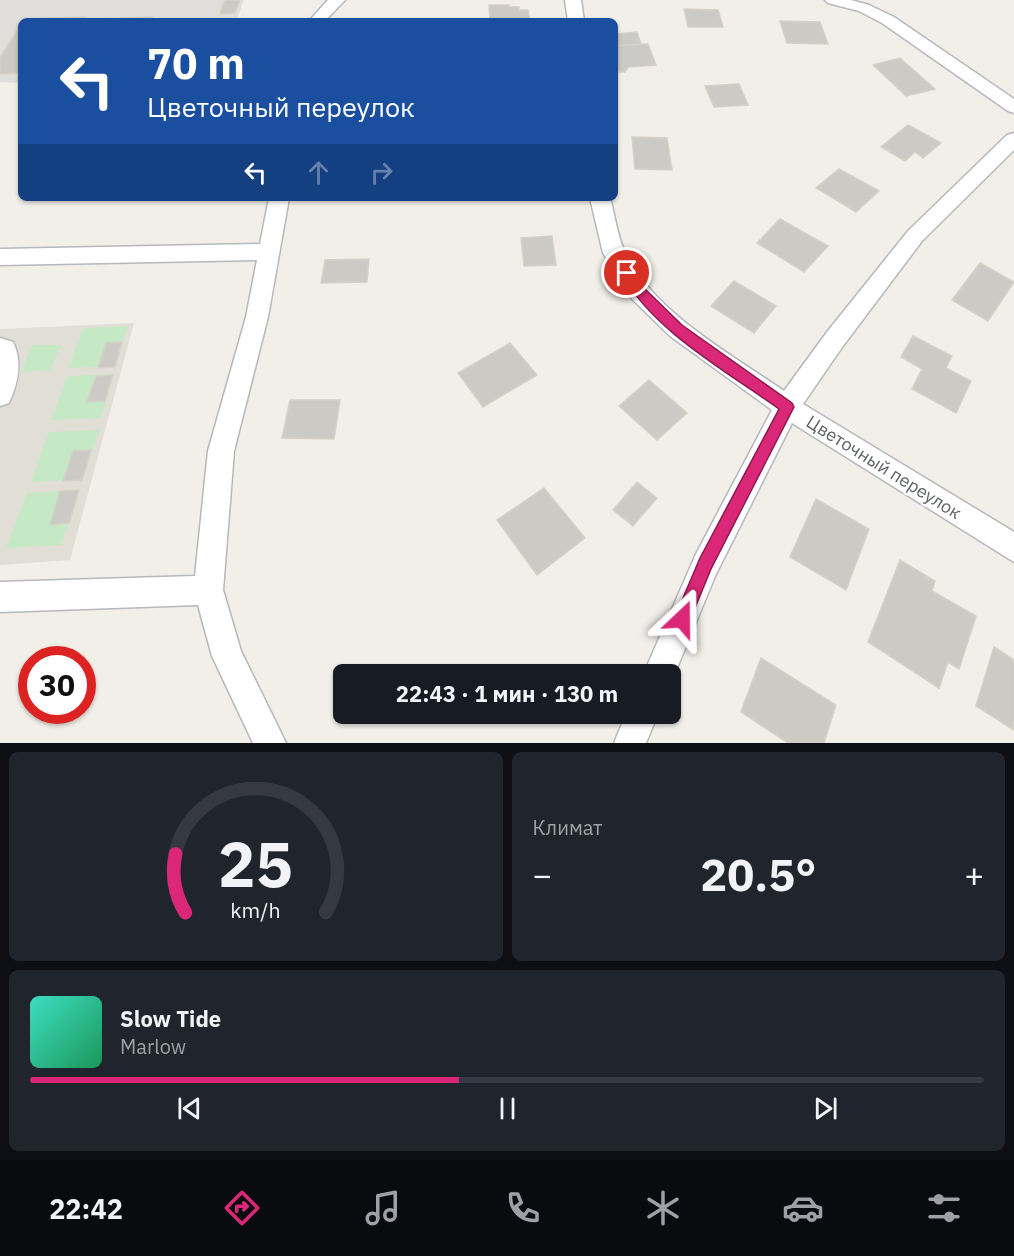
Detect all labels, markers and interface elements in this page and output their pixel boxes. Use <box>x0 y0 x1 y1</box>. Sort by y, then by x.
text: 70 m <box>147 36 245 91</box>
icon: left <box>48 42 126 120</box>
text: Цветочный переулок <box>147 89 415 124</box>
icon: left <box>239 156 272 189</box>
icon: ahead <box>302 156 335 189</box>
icon: right <box>365 156 398 189</box>
pin <box>601 247 652 298</box>
icon: arrive <box>610 256 643 289</box>
street label: Цветочный переулок <box>802 410 966 524</box>
position arrow <box>650 587 714 651</box>
speed limit sign: 30 <box>18 646 96 724</box>
text: 22:43 · 1 мин · 130 m <box>396 679 618 708</box>
text: Климат <box>533 814 603 841</box>
text: 25 <box>218 823 293 904</box>
text: 20.5° <box>700 845 816 903</box>
text: − <box>533 853 552 896</box>
text: + <box>964 853 984 896</box>
text: km/h <box>231 897 281 925</box>
text: Slow Tide <box>120 1004 221 1033</box>
text: Marlow <box>120 1033 186 1060</box>
icon: previous <box>173 1092 206 1125</box>
icon: pause <box>491 1092 524 1125</box>
icon: next <box>809 1092 842 1125</box>
icon: directions <box>221 1187 263 1229</box>
icon: music <box>362 1187 404 1229</box>
icon: phone <box>502 1187 544 1229</box>
icon: climate <box>642 1187 684 1229</box>
icon: car <box>782 1187 824 1229</box>
icon: filters <box>923 1187 965 1229</box>
text: 22:42 <box>49 1191 123 1226</box>

